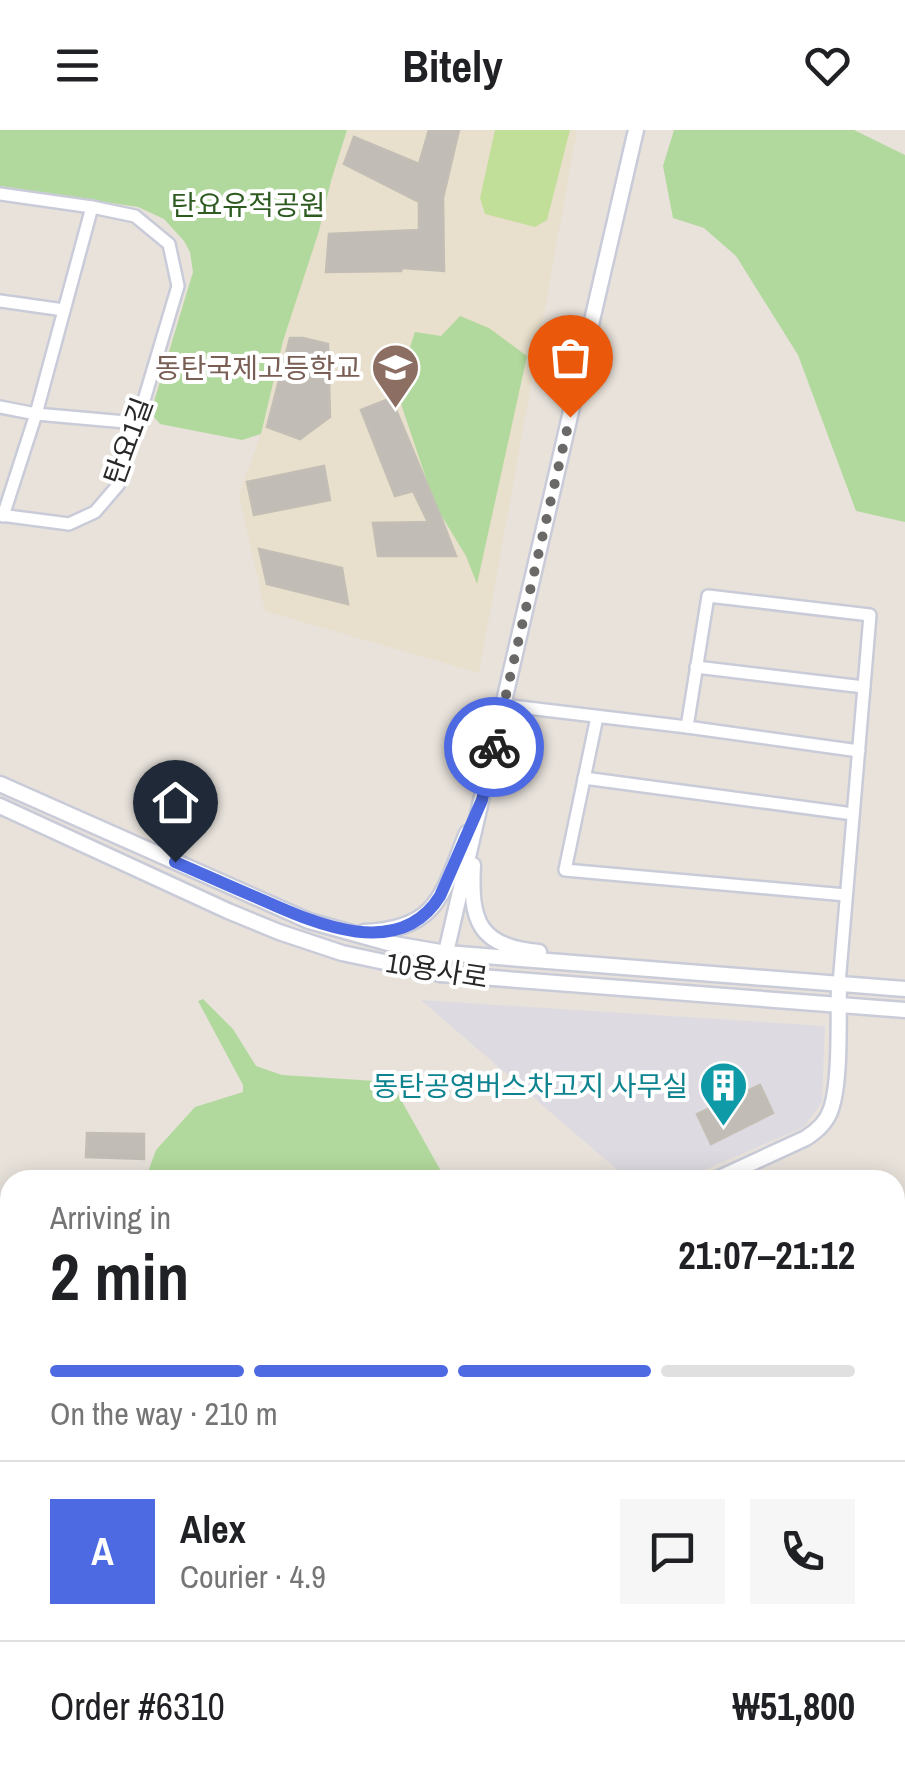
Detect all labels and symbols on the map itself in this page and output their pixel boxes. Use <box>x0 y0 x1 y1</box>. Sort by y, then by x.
park label: 탄요유적공원 <box>171 186 325 224</box>
pin <box>528 315 613 418</box>
school or university icon: 동탄국제고등학교 <box>370 342 422 410</box>
place label: 동탄국제고등학교 <box>155 349 361 387</box>
street label: 탄요1길 <box>95 392 161 490</box>
courier <box>444 697 544 797</box>
pin <box>133 760 218 863</box>
street label: 10용사로 <box>383 943 491 997</box>
building icon: 동탄공영버스차고지 사무실 <box>697 1060 749 1128</box>
place label: 동탄공영버스차고지 사무실 <box>372 1067 688 1105</box>

